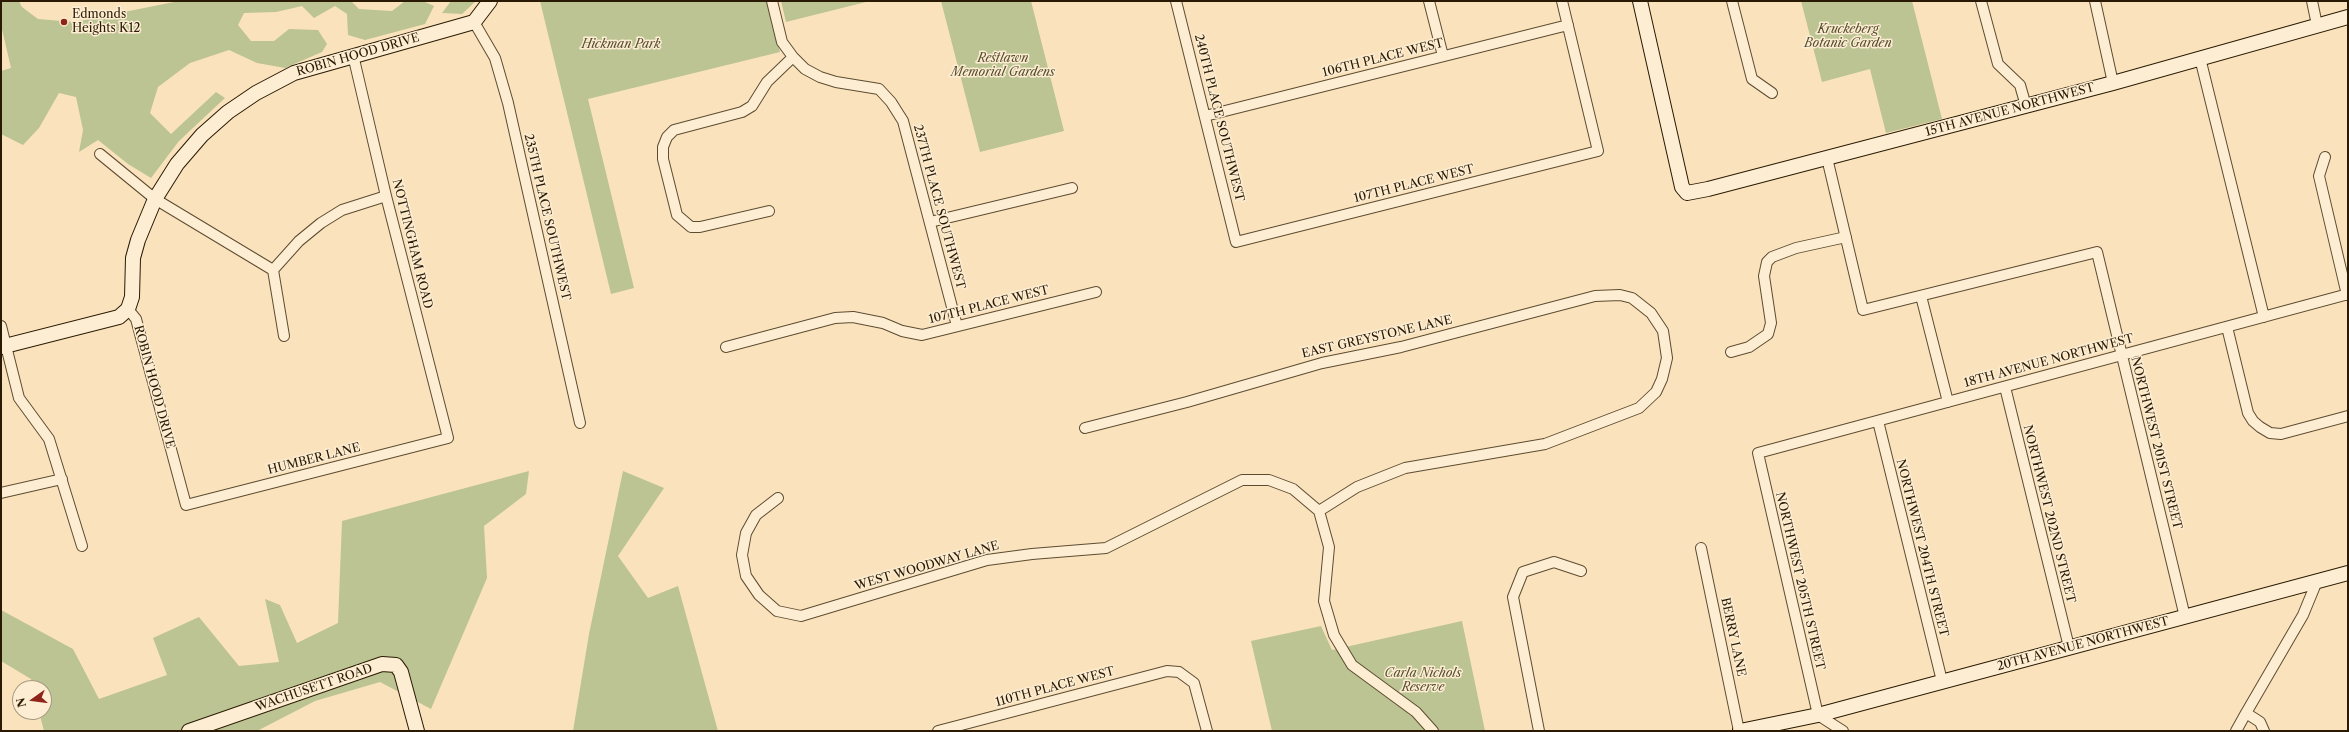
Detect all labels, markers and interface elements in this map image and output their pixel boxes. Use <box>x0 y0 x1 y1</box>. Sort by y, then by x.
place label: Edmonds Heights K12 <box>72 8 140 36</box>
marker: Edmonds Heights K12 <box>59 17 69 27</box>
park label: Kruckeberg Botanic Garden <box>1804 23 1892 51</box>
street label: ROBIN HOOD DRIVE <box>295 31 421 79</box>
street label: 240TH PLACE SOUTHWEST <box>1191 33 1247 203</box>
street label: 106TH PLACE WEST <box>1321 36 1445 80</box>
park label: Hickman Park <box>581 38 661 52</box>
park label: Restlawn Memorial Gardens <box>951 52 1055 80</box>
street label: 15TH AVENUE NORTHWEST <box>1924 80 2096 140</box>
street label: 237TH PLACE SOUTHWEST <box>910 123 968 291</box>
street label: 235TH PLACE SOUTHWEST <box>521 132 573 302</box>
street label: 107TH PLACE WEST <box>1352 162 1476 206</box>
street label: NOTTINGHAM ROAD <box>389 178 435 310</box>
street label: 107TH PLACE WEST <box>927 283 1051 327</box>
street label: EAST GREYSTONE LANE <box>1300 313 1454 361</box>
street label: ROBIN HOOD DRIVE <box>131 324 177 450</box>
street label: 18TH AVENUE NORTHWEST <box>1963 331 2135 391</box>
street label: NORTHWEST 201ST STREET <box>2128 355 2184 531</box>
street label: NORTHWEST 202ND STREET <box>2020 423 2078 605</box>
street label: HUMBER LANE <box>266 441 362 477</box>
street label: NORTHWEST 204TH STREET <box>1893 458 1951 638</box>
street label: NORTHWEST 205TH STREET <box>1772 491 1828 671</box>
street label: WEST WOODWAY LANE <box>853 538 1001 594</box>
street label: BERRY LANE <box>1718 596 1748 678</box>
street label: 20TH AVENUE NORTHWEST <box>1995 614 2171 674</box>
street label: WACHUSETT ROAD <box>254 661 374 715</box>
street label: 110TH PLACE WEST <box>994 664 1116 710</box>
park label: Carla Nichols Reserve <box>1385 667 1461 695</box>
north arrow <box>12 680 52 720</box>
text: N <box>13 696 29 709</box>

